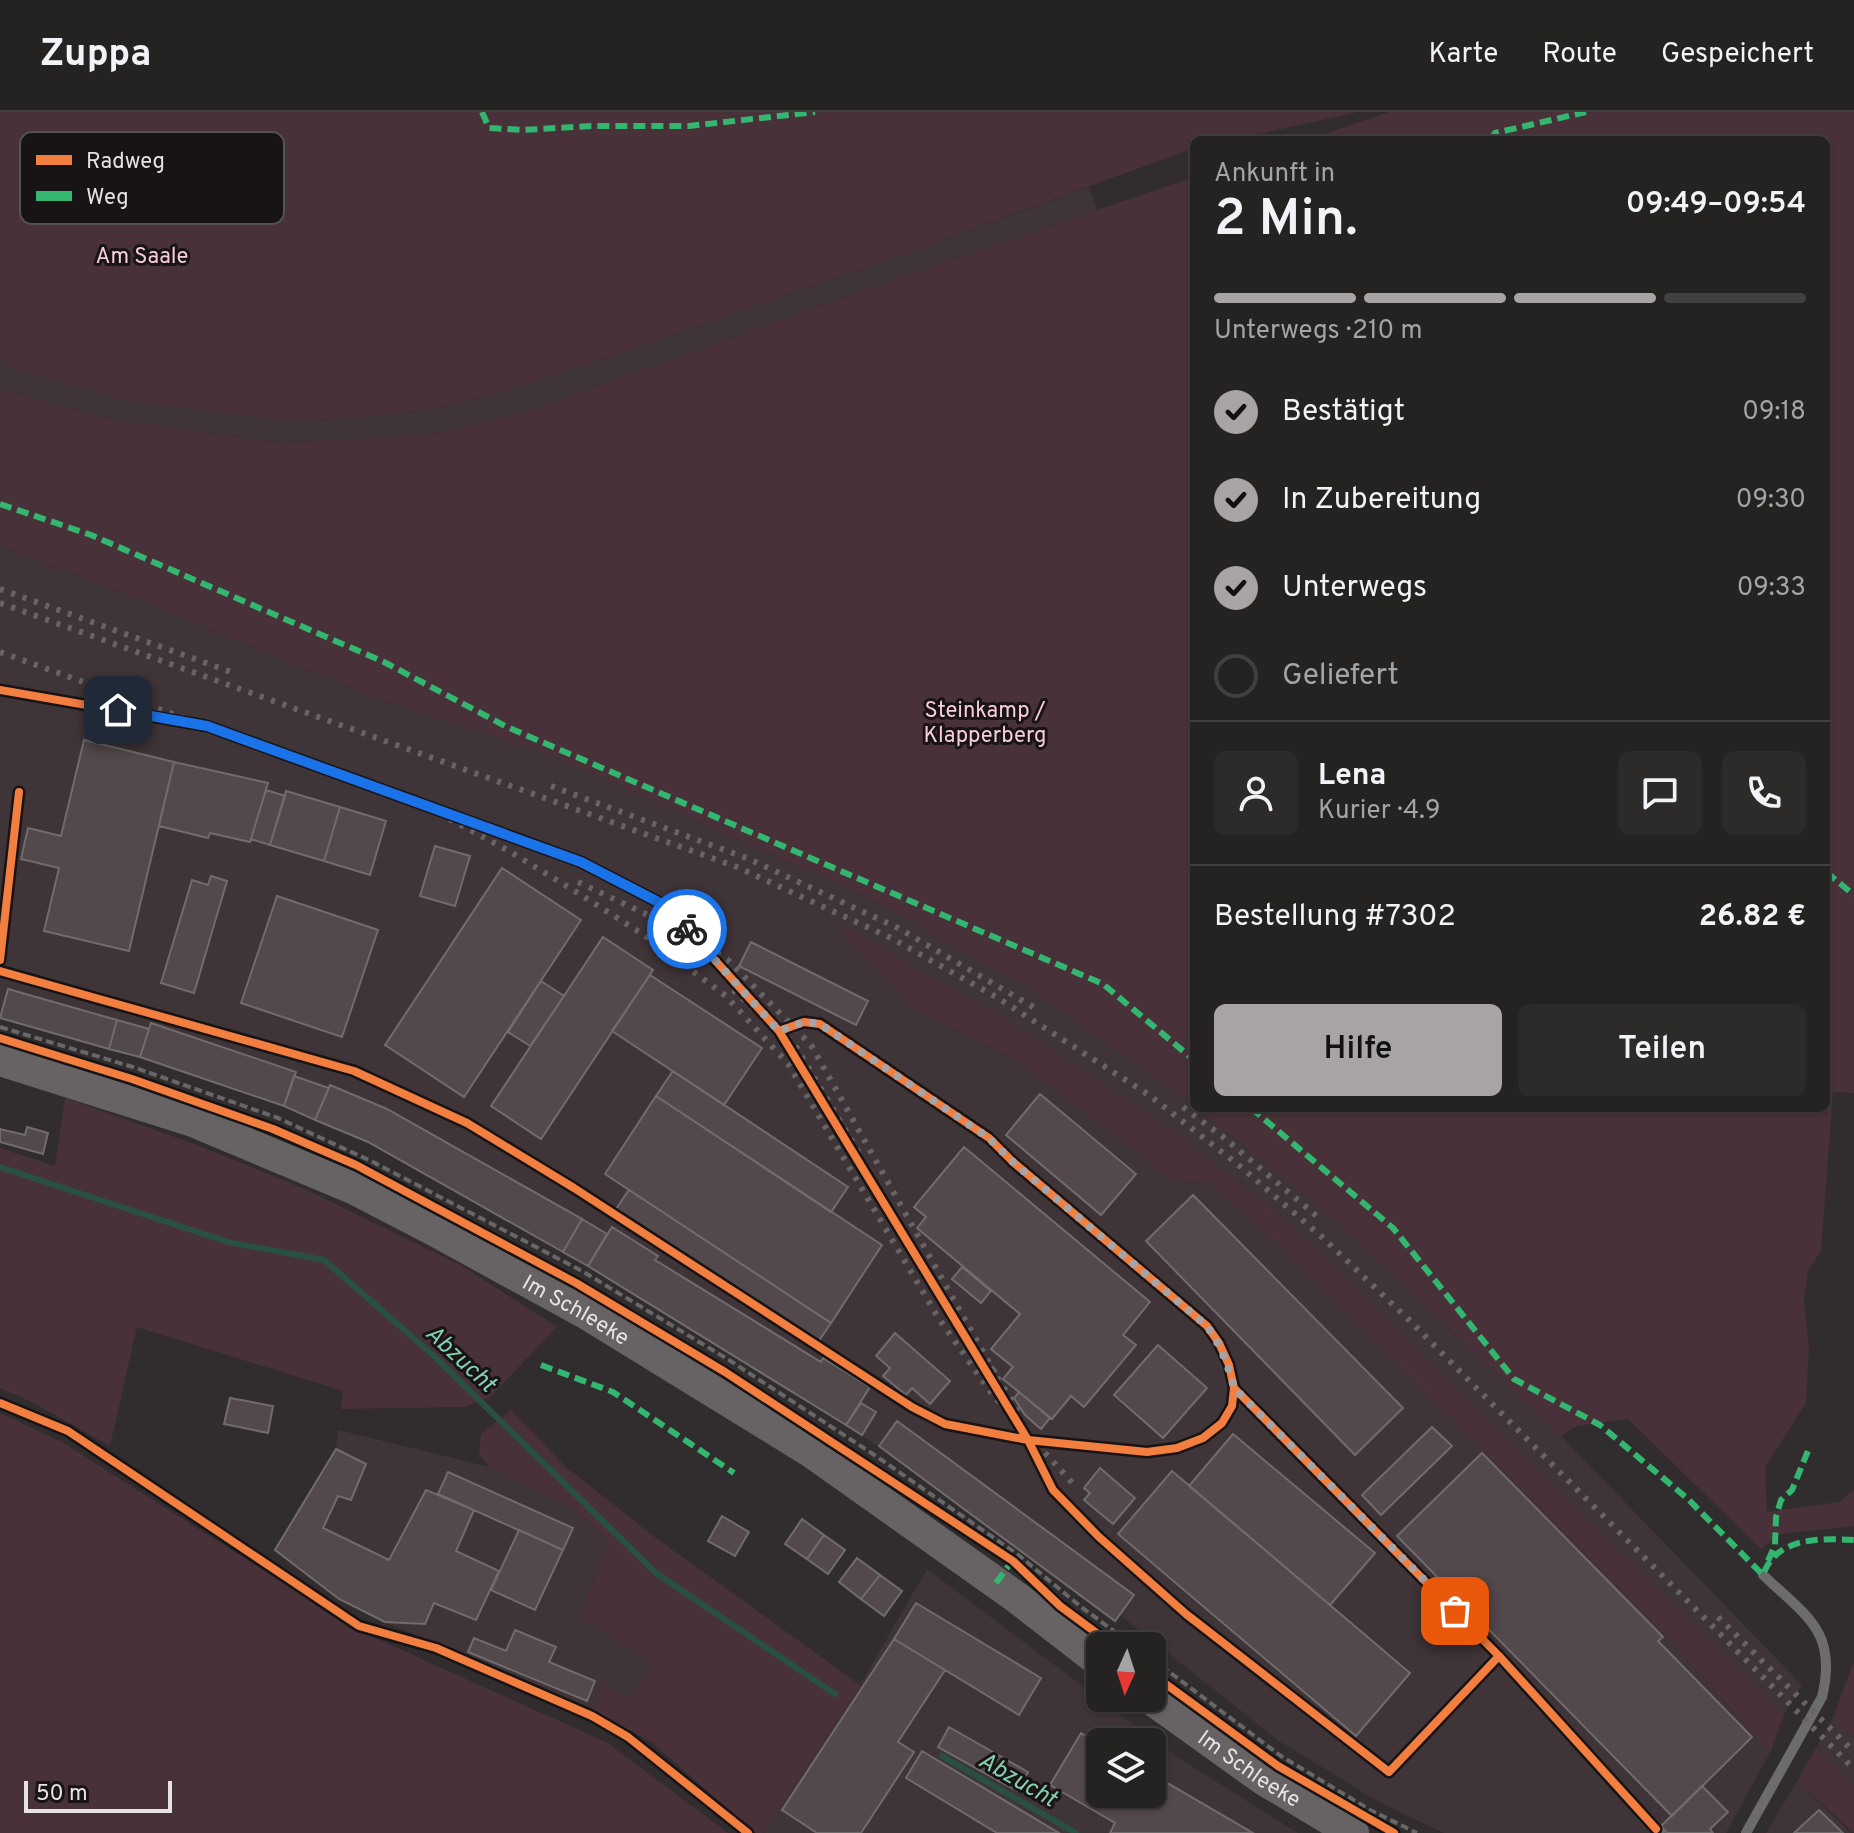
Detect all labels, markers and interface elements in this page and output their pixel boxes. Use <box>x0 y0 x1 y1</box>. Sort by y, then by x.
text: Zuppa <box>40 31 152 80</box>
text: Karte <box>1428 37 1498 73</box>
text: Route <box>1542 37 1617 73</box>
text: Gespeichert <box>1661 37 1814 73</box>
legend <box>20 132 284 224</box>
text: Radweg <box>86 149 165 176</box>
text: Ankunft in <box>1214 158 1335 191</box>
text: Weg <box>86 185 129 212</box>
text: 09:49–09:54 <box>1626 186 1806 223</box>
text: 2 Min. <box>1214 188 1358 254</box>
park label: Am Saale <box>96 244 188 271</box>
text: Unterwegs · 210 m <box>1214 315 1422 348</box>
icon: check <box>1214 390 1258 434</box>
text: Bestätigt <box>1282 394 1405 431</box>
text: 09:18 <box>1742 396 1806 429</box>
icon: check <box>1214 478 1258 522</box>
text: In Zubereitung <box>1282 482 1481 519</box>
text: 09:30 <box>1736 484 1806 517</box>
icon: check <box>1214 566 1258 610</box>
text: Unterwegs <box>1282 570 1427 607</box>
text: 09:33 <box>1737 572 1806 605</box>
text: Geliefert <box>1282 658 1399 695</box>
pin <box>84 676 152 744</box>
icon: home <box>96 688 140 732</box>
park label: Steinkamp / Klapperberg <box>924 698 1046 750</box>
button: person <box>1214 751 1298 835</box>
button: chat <box>1618 751 1702 835</box>
button: phone <box>1722 751 1806 835</box>
text: Lena <box>1318 758 1386 795</box>
text: Kurier · 4.9 <box>1318 795 1441 828</box>
courier <box>647 889 727 969</box>
text: Bestellung #7302 <box>1214 899 1456 936</box>
text: 26.82 € <box>1699 899 1806 936</box>
icon: bike <box>665 907 709 951</box>
button: Hilfe <box>1214 1004 1502 1096</box>
button: Teilen <box>1518 1004 1806 1096</box>
street label: Im Schleeke <box>517 1270 634 1353</box>
water label: Abzucht <box>418 1319 502 1401</box>
pin <box>1421 1577 1489 1645</box>
icon: bag <box>1433 1589 1477 1633</box>
north arrow <box>1086 1632 1166 1712</box>
map controls <box>1086 1632 1166 1808</box>
street label: Im Schleeke <box>1192 1725 1305 1815</box>
button: layers <box>1086 1728 1166 1808</box>
water label: Abzucht <box>972 1746 1063 1816</box>
scale bar <box>24 1777 172 1813</box>
text: 50 m <box>36 1781 88 1808</box>

